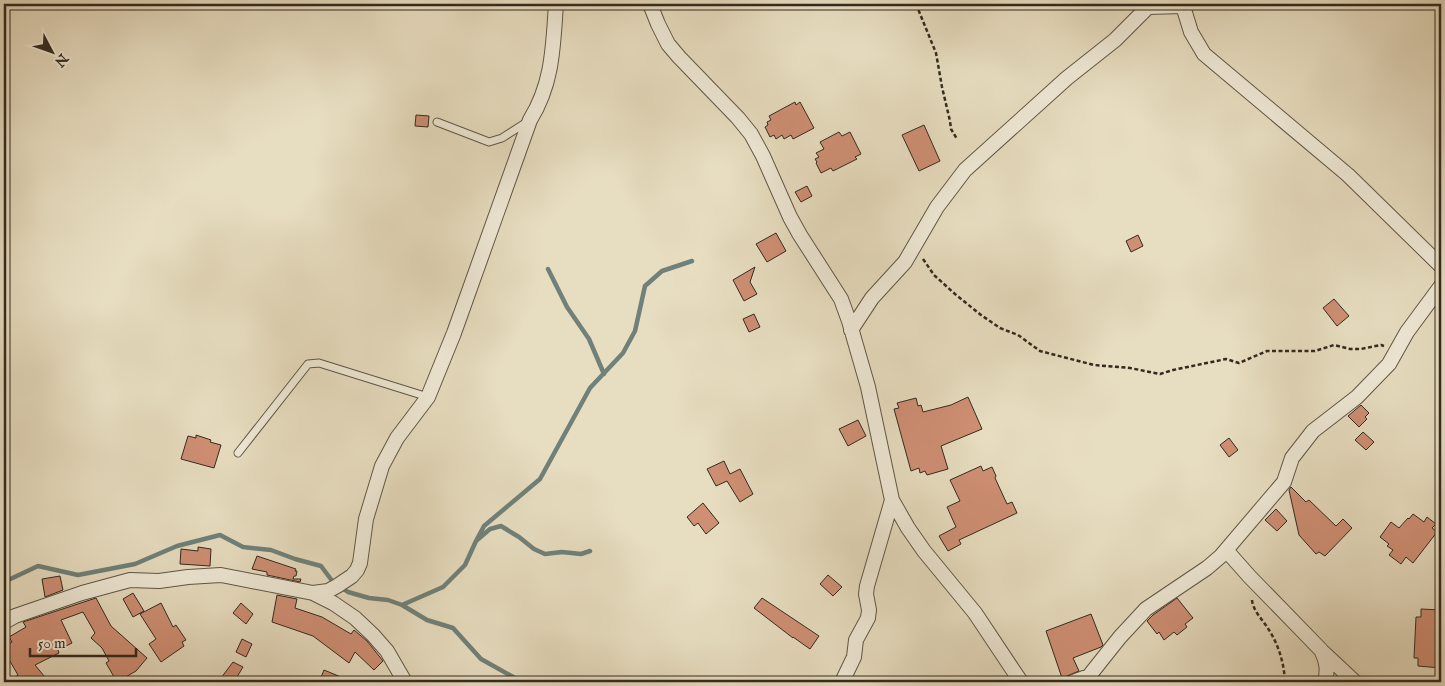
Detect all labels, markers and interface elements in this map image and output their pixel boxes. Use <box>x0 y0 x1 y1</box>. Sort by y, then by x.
north arrow <box>28 28 78 78</box>
text: N <box>50 49 72 70</box>
scale bar <box>30 626 136 658</box>
text: 50 m <box>38 634 66 653</box>

